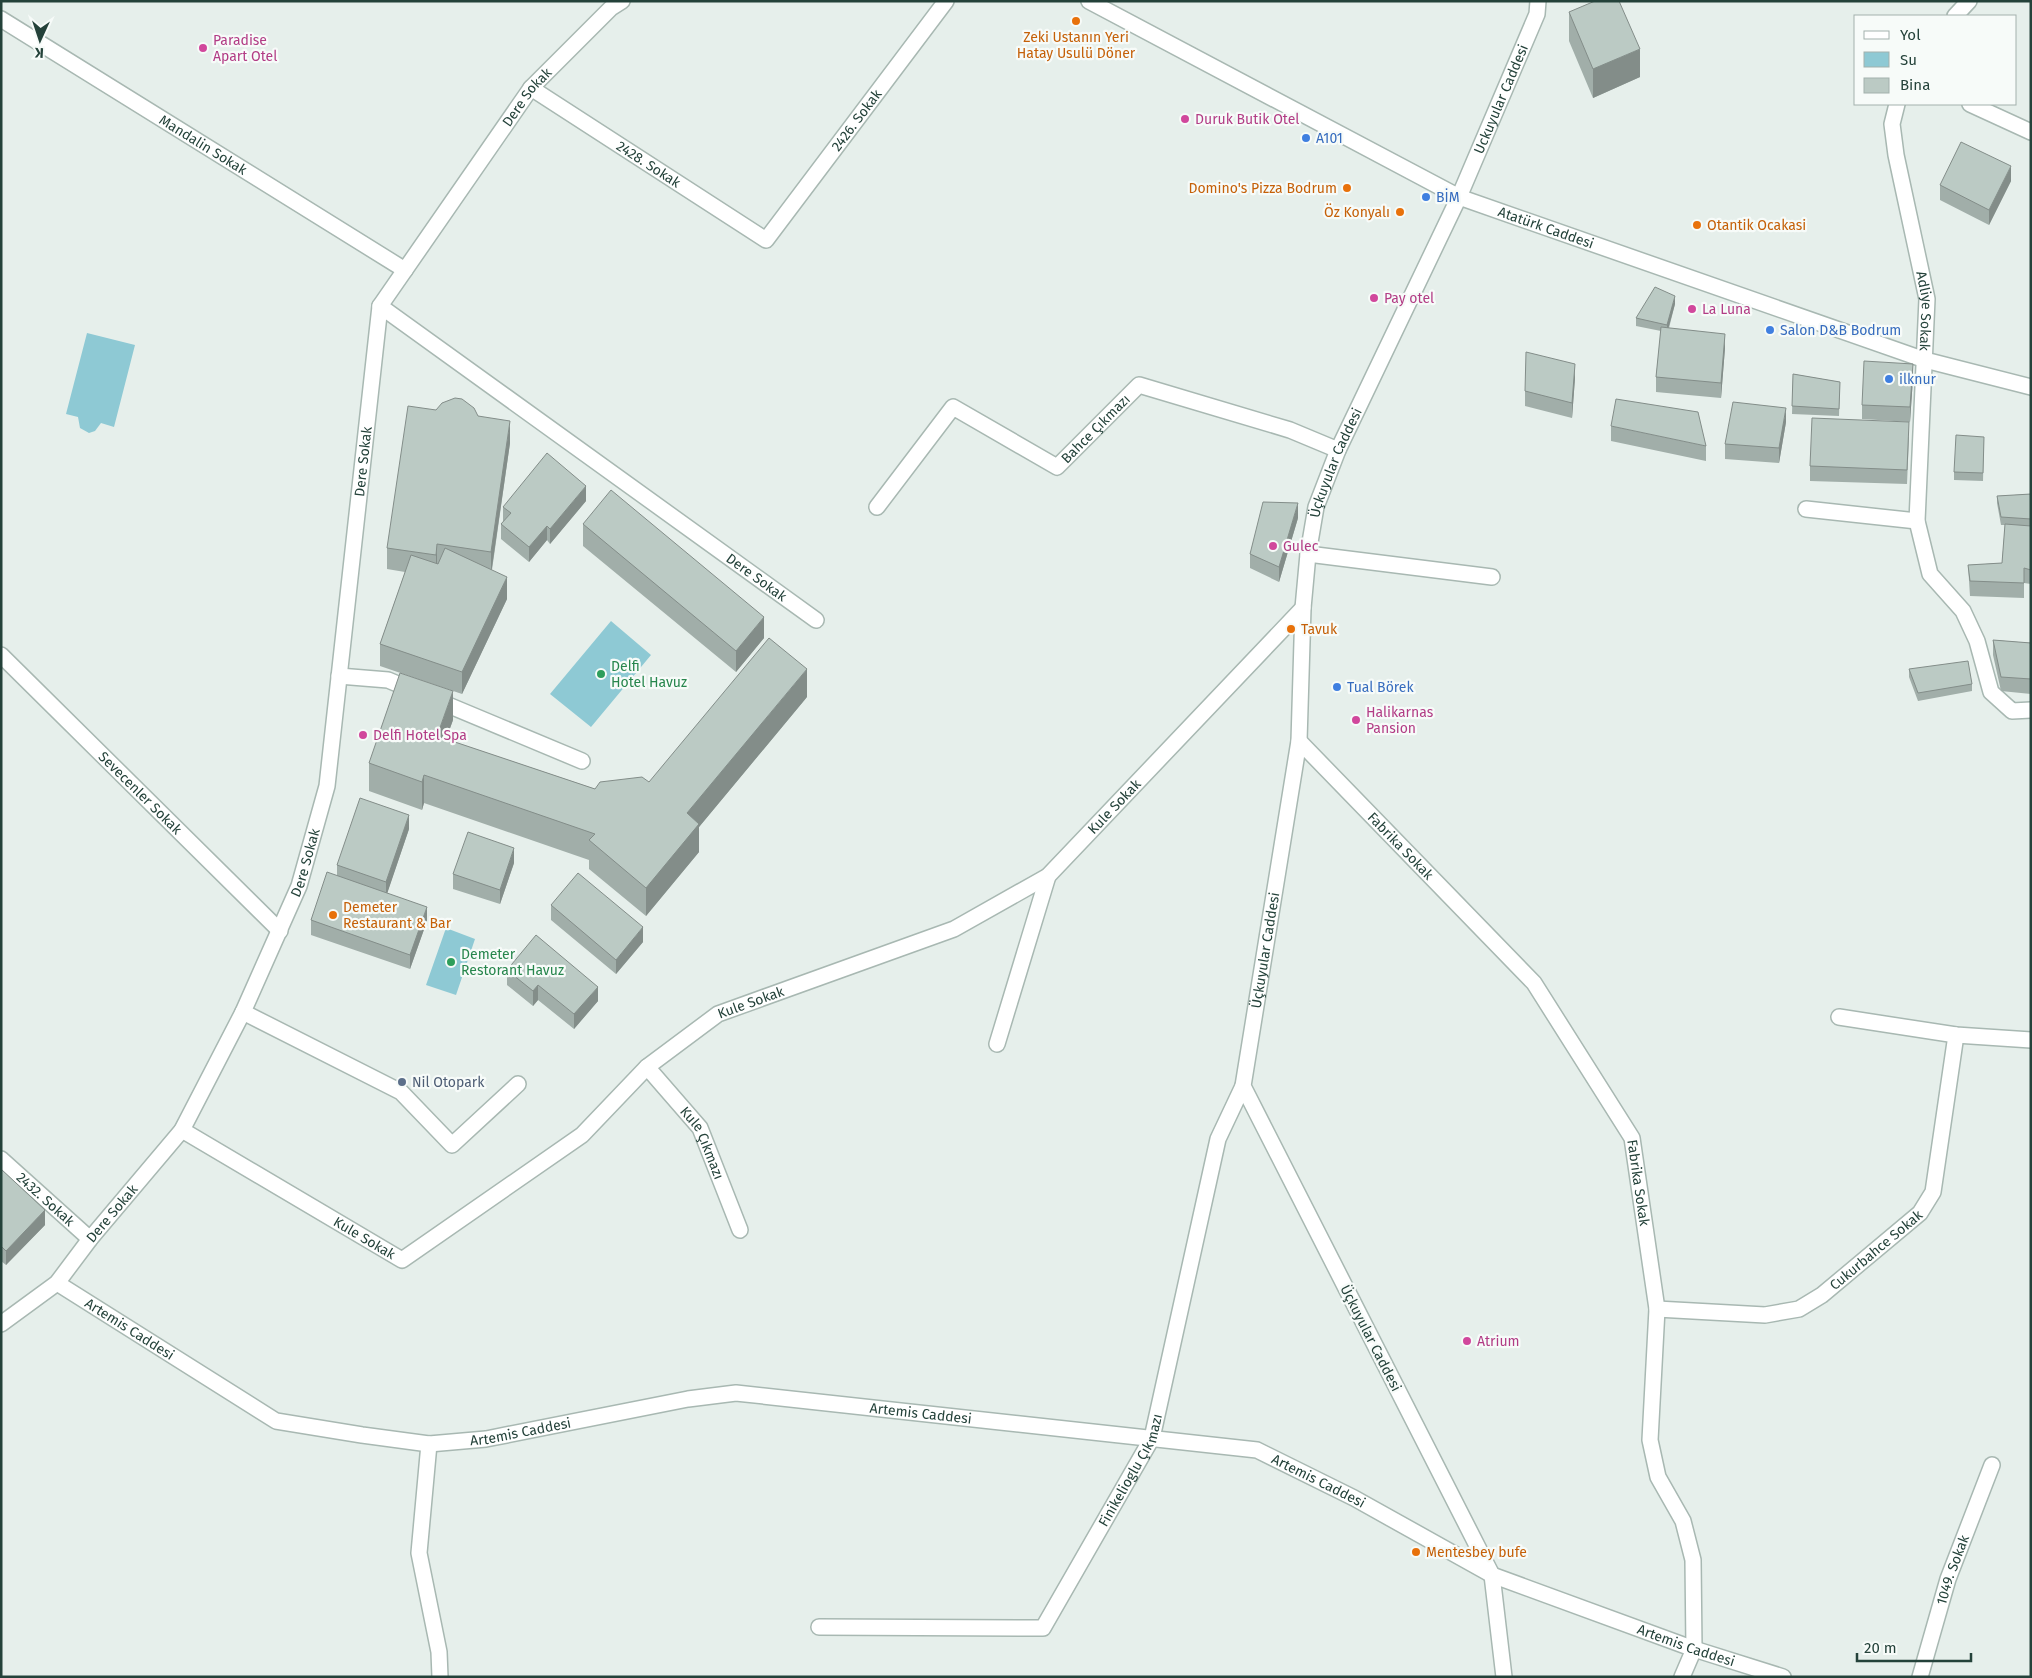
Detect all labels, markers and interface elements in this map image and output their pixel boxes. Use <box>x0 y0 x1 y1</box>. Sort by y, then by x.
north arrow <box>15 15 65 65</box>
marker: Zeki Ustanın Yeri Hatay Usulü Döner <box>1070 15 1082 27</box>
legend <box>1854 15 2017 105</box>
text: Yol <box>1900 26 1921 44</box>
place label: Zeki Ustanın Yeri Hatay Usulü Döner <box>1017 29 1136 62</box>
place label: Paradise Apart Otel <box>213 32 277 65</box>
marker: Paradise Apart Otel <box>197 42 209 54</box>
street label: Uckuyular Caddesi <box>1470 42 1532 156</box>
text: K <box>33 44 44 61</box>
text: Su <box>1900 51 1917 69</box>
street label: Dere Sokak <box>499 64 556 130</box>
text: Bina <box>1900 76 1930 94</box>
street label: 2426. Sokak <box>828 86 886 155</box>
street label: Mandalin Sokak <box>156 111 251 179</box>
place label: Duruk Butik Otel <box>1195 111 1299 128</box>
marker: Duruk Butik Otel <box>1179 113 1191 125</box>
place label: A101 <box>1316 130 1343 147</box>
marker: A101 <box>1300 132 1312 144</box>
street label: 2428. Sokak <box>613 137 684 192</box>
place label: Domino's Pizza Bodrum <box>1188 180 1337 197</box>
marker: Domino's Pizza Bodrum <box>1341 182 1353 194</box>
place label: BİM <box>1436 188 1460 206</box>
marker: BİM <box>1420 191 1432 203</box>
place label: Öz Konyalı <box>1324 203 1390 221</box>
street label: Atatürk Caddesi <box>1496 203 1596 253</box>
marker: Öz Konyalı <box>1394 206 1406 218</box>
place label: Otantik Ocakasi <box>1707 217 1806 234</box>
marker: Otantik Ocakasi <box>1691 219 1703 231</box>
street label: Adliye Sokak <box>1912 270 1935 352</box>
place label: Pay otel <box>1384 290 1434 307</box>
marker: Pay otel <box>1368 292 1380 304</box>
place label: La Luna <box>1702 301 1751 318</box>
marker: La Luna <box>1686 303 1698 315</box>
place label: Salon D&B Bodrum <box>1780 322 1901 339</box>
marker: Salon D&B Bodrum <box>1764 324 1776 336</box>
place label: ilknur <box>1899 371 1937 388</box>
marker: ilknur <box>1883 373 1895 385</box>
street label: Bahce Çıkmazı <box>1058 391 1134 467</box>
street label: Üçkuyular Caddesi <box>1305 405 1366 519</box>
street label: Dere Sokak <box>351 425 376 498</box>
place label: Gulec <box>1283 538 1319 555</box>
marker: Gulec <box>1267 540 1279 552</box>
street label: Dere Sokak <box>723 550 791 606</box>
place label: Tavuk <box>1301 621 1338 638</box>
marker: Tavuk <box>1285 623 1297 635</box>
place label: Delfi Hotel Havuz <box>611 658 687 691</box>
marker: Delfi Hotel Havuz <box>595 668 607 680</box>
place label: Tual Börek <box>1347 679 1414 696</box>
marker: Tual Börek <box>1331 681 1343 693</box>
place label: Halikarnas Pansion <box>1366 704 1434 737</box>
marker: Halikarnas Pansion <box>1350 714 1362 726</box>
place label: Delfi Hotel Spa <box>373 727 467 744</box>
marker: Delfi Hotel Spa <box>357 729 369 741</box>
street label: Sevecenler Sokak <box>95 748 186 839</box>
street label: Kule Sokak <box>1084 775 1145 838</box>
street label: Fabrika Sokak <box>1364 809 1437 884</box>
street label: Dere Sokak <box>287 826 324 900</box>
street label: Üçkuyular Caddesi <box>1247 891 1283 1010</box>
place label: Demeter Restaurant & Bar <box>343 899 452 932</box>
marker: Demeter Restaurant & Bar <box>327 909 339 921</box>
place label: Demeter Restorant Havuz <box>461 946 564 979</box>
marker: Demeter Restorant Havuz <box>445 956 457 968</box>
street label: Kule Sokak <box>715 983 787 1022</box>
place label: Nil Otopark <box>412 1074 485 1091</box>
marker: Nil Otopark <box>396 1076 408 1088</box>
street label: Kule Çıkmazı <box>676 1103 727 1182</box>
street label: Fabrika Sokak <box>1623 1138 1653 1228</box>
street label: 2432. Sokak <box>13 1169 78 1231</box>
street label: Dere Sokak <box>83 1181 142 1246</box>
street label: Cukurbahce Sokak <box>1826 1206 1927 1294</box>
street label: Kule Sokak <box>330 1213 399 1264</box>
street label: Üçkuyular Caddesi <box>1336 1282 1406 1394</box>
street label: Artemis Caddesi <box>82 1295 177 1364</box>
place label: Atrium <box>1477 1333 1520 1350</box>
marker: Atrium <box>1461 1335 1473 1347</box>
street label: Artemis Caddesi <box>869 1400 973 1428</box>
street label: Finikelioglu Çıkmazı <box>1095 1412 1166 1530</box>
street label: Artemis Caddesi <box>469 1414 572 1449</box>
street label: Artemis Caddesi <box>1269 1451 1368 1512</box>
street label: 1049. Sokak <box>1933 1532 1973 1607</box>
place label: Mentesbey bufe <box>1426 1544 1527 1561</box>
marker: Mentesbey bufe <box>1410 1546 1422 1558</box>
street label: Artemis Caddesi <box>1635 1621 1737 1670</box>
scale bar <box>1857 1630 1971 1662</box>
text: 20 m <box>1864 1639 1897 1657</box>

